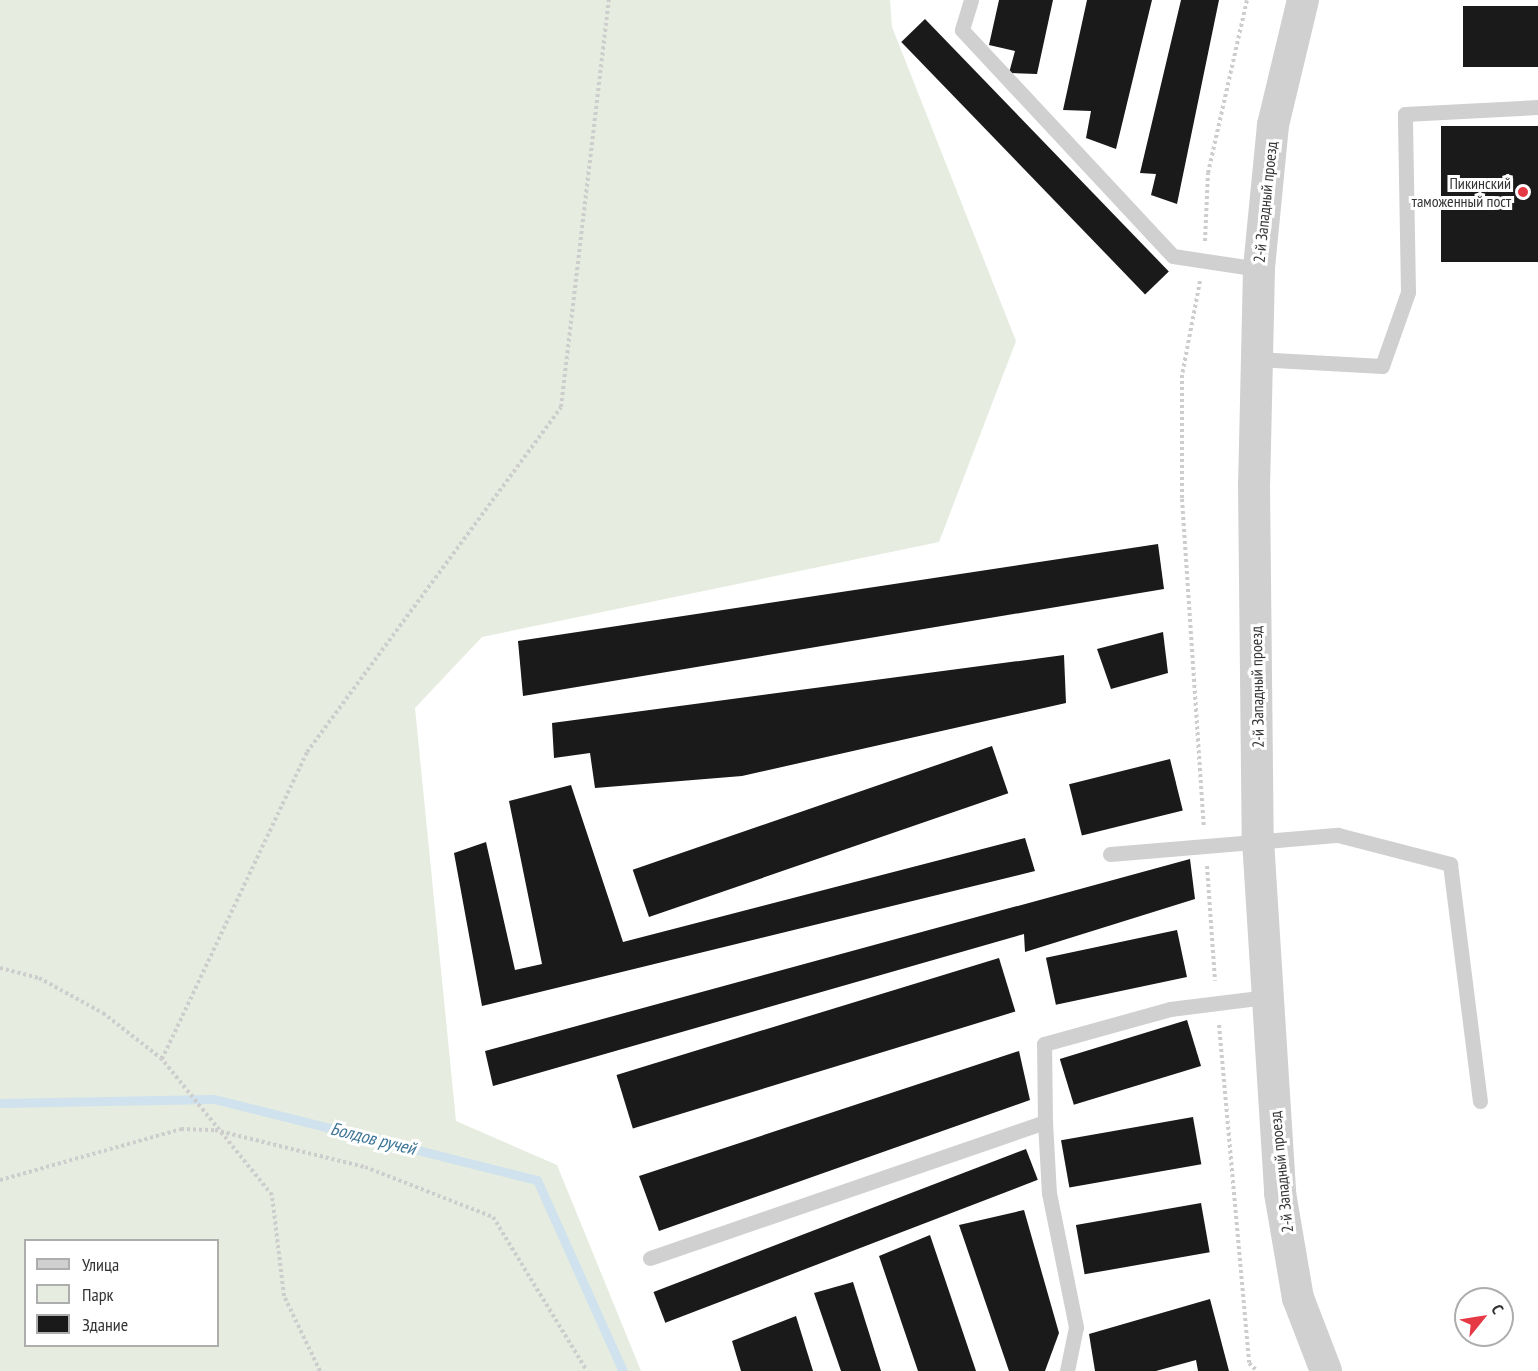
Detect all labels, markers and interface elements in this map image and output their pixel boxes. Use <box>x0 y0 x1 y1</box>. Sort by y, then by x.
street label: 2-й Западный проезд <box>1249 140 1281 264</box>
place label: Пикинский таможенный пост <box>1412 173 1511 211</box>
marker: Пикинский таможенный пост <box>1516 185 1530 199</box>
street label: 2-й Западный проезд <box>1246 626 1268 748</box>
street label: 2-й Западный проезд <box>1265 1110 1297 1234</box>
water label: Болдов ручей <box>328 1118 418 1160</box>
legend <box>24 1239 219 1347</box>
text: Улица <box>82 1253 119 1276</box>
text: Парк <box>82 1283 113 1306</box>
north arrow <box>1454 1287 1514 1347</box>
text: С <box>1487 1301 1508 1317</box>
text: Здание <box>82 1313 128 1336</box>

